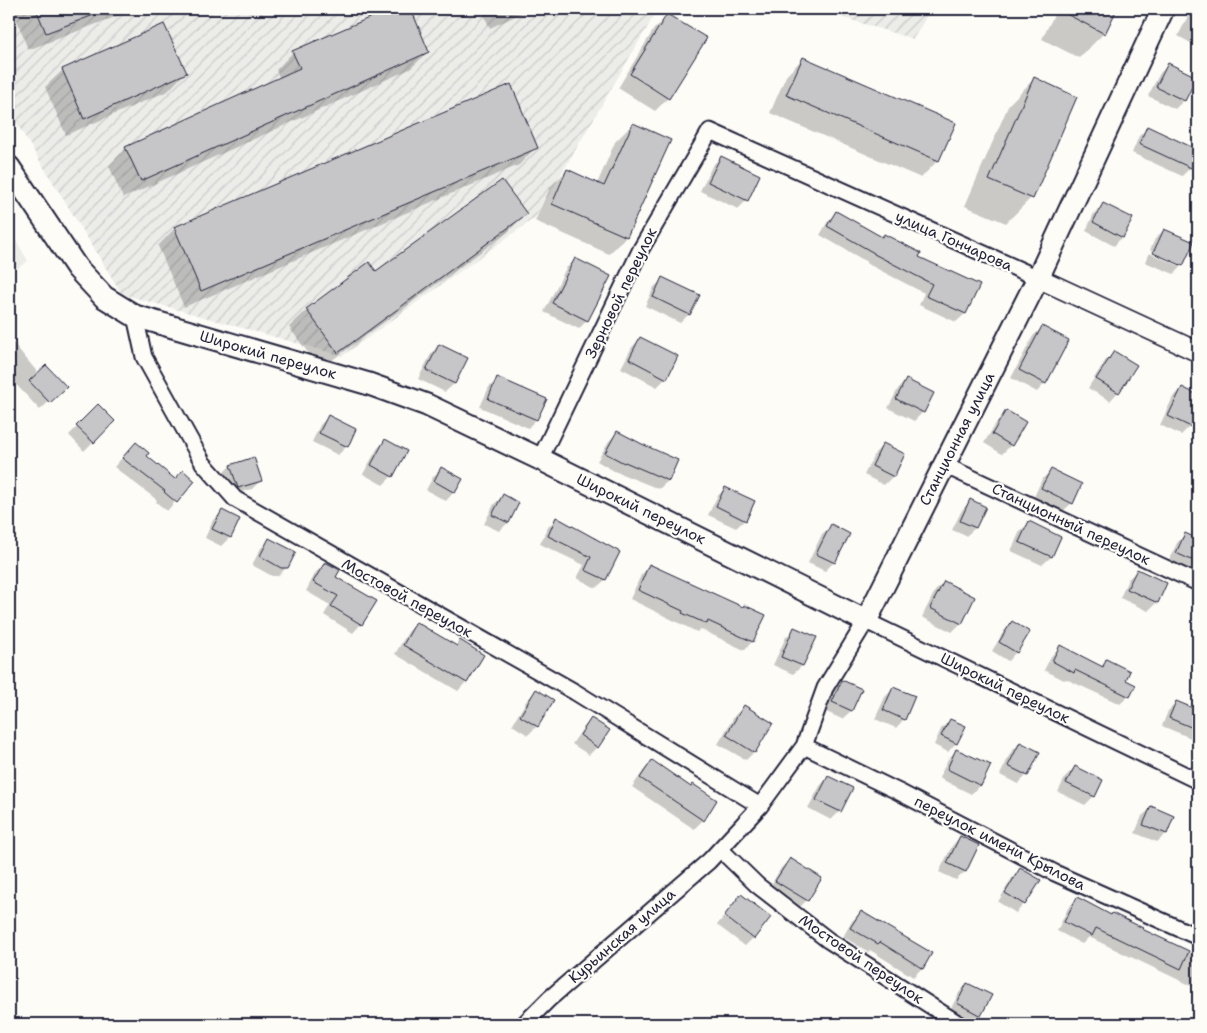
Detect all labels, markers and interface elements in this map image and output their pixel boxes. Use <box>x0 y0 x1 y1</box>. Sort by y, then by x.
street label: улица Гончарова <box>892 206 1016 276</box>
street label: Зерновой переулок <box>581 224 661 362</box>
street label: Широкий переулок <box>197 326 339 384</box>
street label: Станционная улица <box>915 368 1000 509</box>
street label: Широкий переулок <box>573 469 709 549</box>
street label: Станционный переулок <box>989 478 1153 570</box>
street label: Мостовой переулок <box>338 554 476 642</box>
street label: Широкий переулок <box>937 648 1073 728</box>
street label: переулок имени Крылова <box>911 791 1090 895</box>
street label: Курьинская улица <box>564 884 680 988</box>
street label: Мостовой переулок <box>795 910 927 1008</box>

